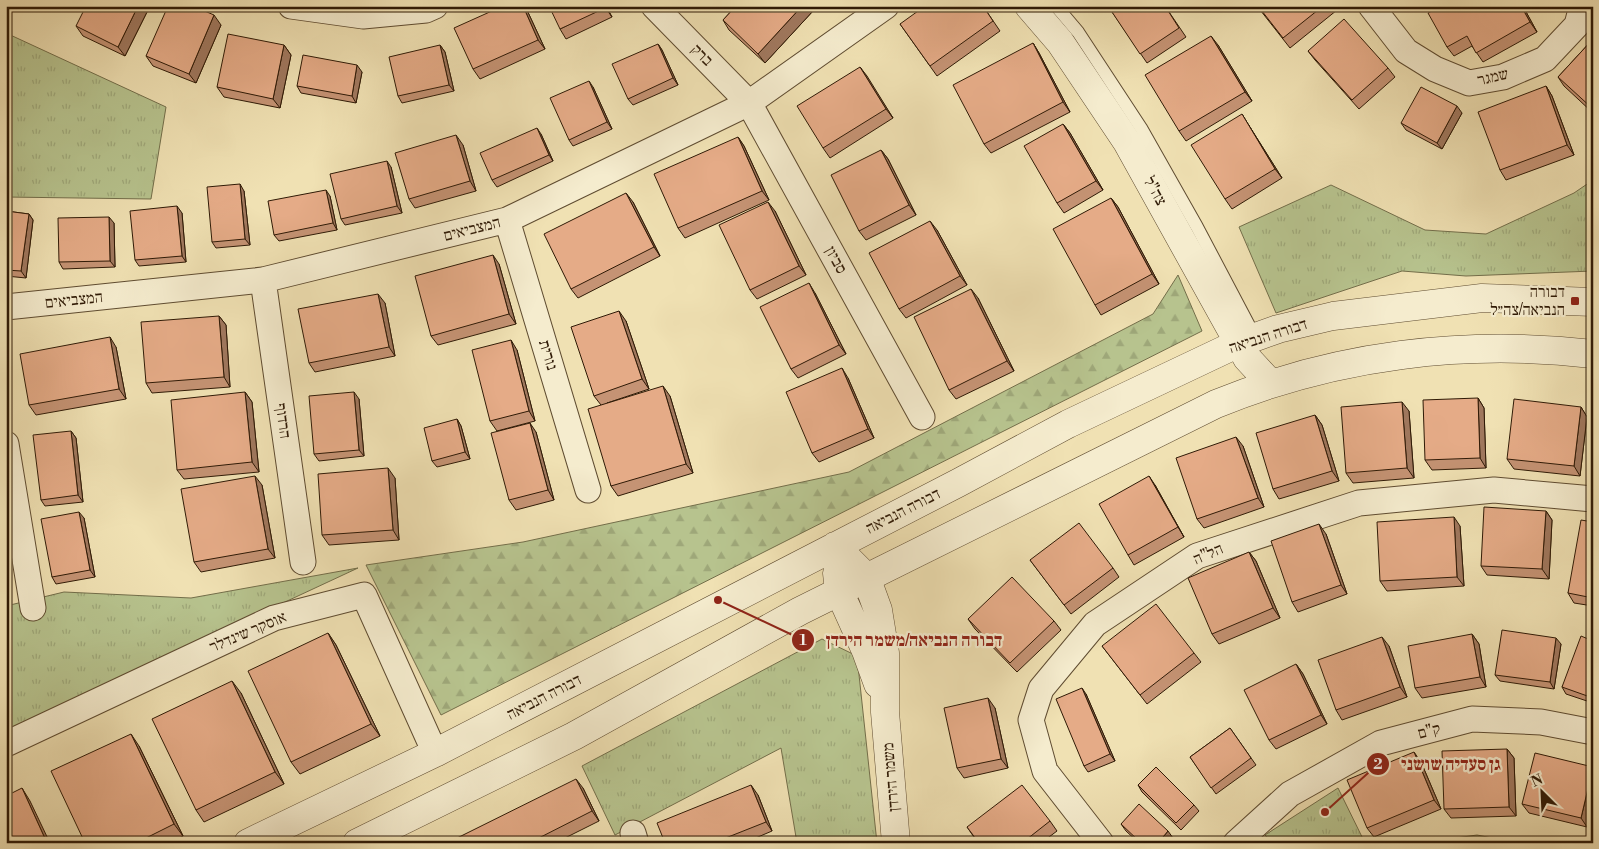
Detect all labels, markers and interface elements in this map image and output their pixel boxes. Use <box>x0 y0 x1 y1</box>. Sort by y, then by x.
street label: ברק <box>687 40 718 71</box>
street label: שמגר <box>1475 64 1511 90</box>
street label: צה"ל <box>1139 173 1171 209</box>
street label: המצביאים <box>441 212 503 246</box>
street label: סביון <box>820 243 852 277</box>
place label: דבורה הנביאה/צה״ל <box>1490 282 1565 320</box>
street label: המצביאים <box>44 287 104 313</box>
marker: דבורה הנביאה/צה״ל <box>1569 295 1581 307</box>
street label: דבורה הנביאה <box>1226 314 1310 358</box>
street label: נורית <box>534 337 562 373</box>
street label: הרדוף <box>271 402 295 440</box>
street label: דבורה הנביאה <box>862 484 944 538</box>
street label: הל"ה <box>1190 539 1226 569</box>
street label: אוסקר שינדלר <box>206 607 290 657</box>
callout: דבורה הנביאה/משמר הירדן <box>791 624 1012 657</box>
text: דבורה הנביאה/משמר הירדן <box>826 629 1002 652</box>
text: 1 <box>799 631 807 650</box>
street label: דבורה הנביאה <box>503 670 585 724</box>
street label: ק"ם <box>1415 718 1443 744</box>
street label: משמר הירדן <box>878 742 904 812</box>
callout: גן סעדיה שושני <box>1366 748 1511 781</box>
text: גן סעדיה שושני <box>1401 753 1501 776</box>
text: 2 <box>1373 755 1383 774</box>
north arrow <box>1516 766 1566 816</box>
text: N <box>1528 771 1546 792</box>

